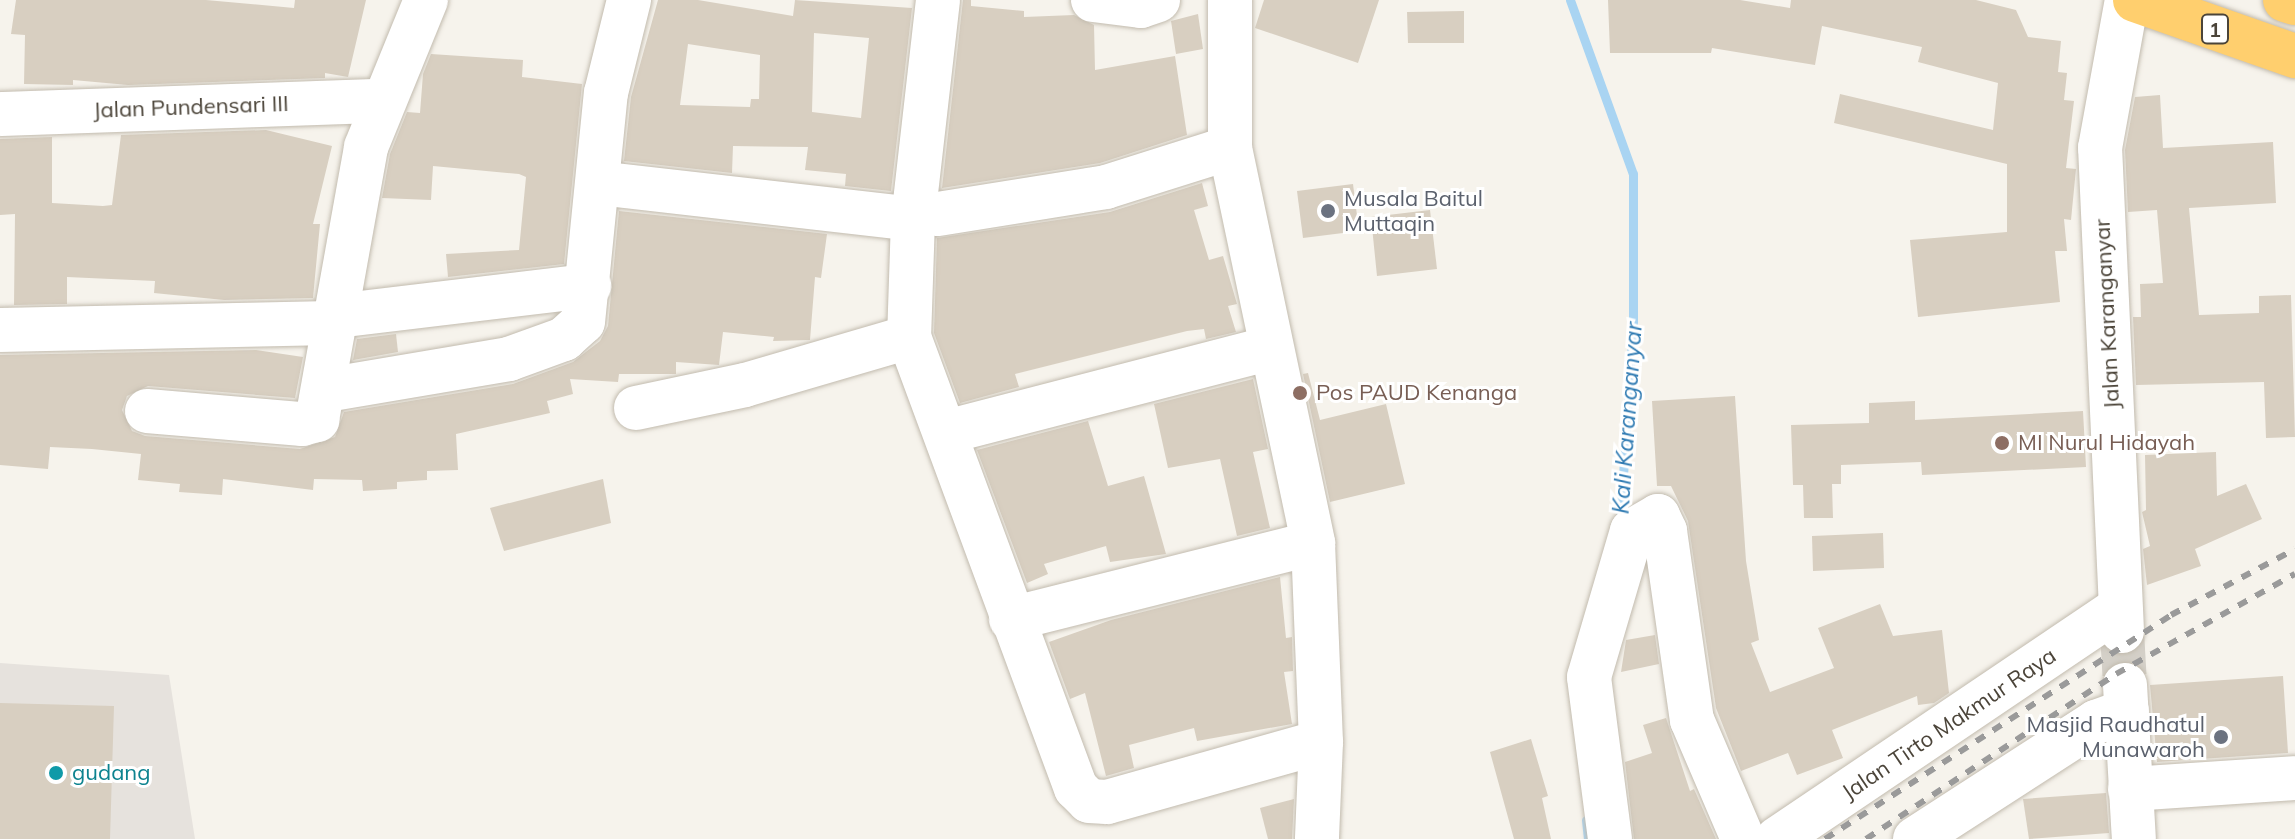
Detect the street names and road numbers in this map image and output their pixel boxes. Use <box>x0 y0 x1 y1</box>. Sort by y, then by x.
road number: 1 <box>2201 13 2229 45</box>
street label: Jalan Pundensari III <box>93 90 289 124</box>
street label: Jalan Karanganyar <box>2089 218 2125 410</box>
street label: Jalan Tirto Makmur Raya <box>1837 642 2061 806</box>

